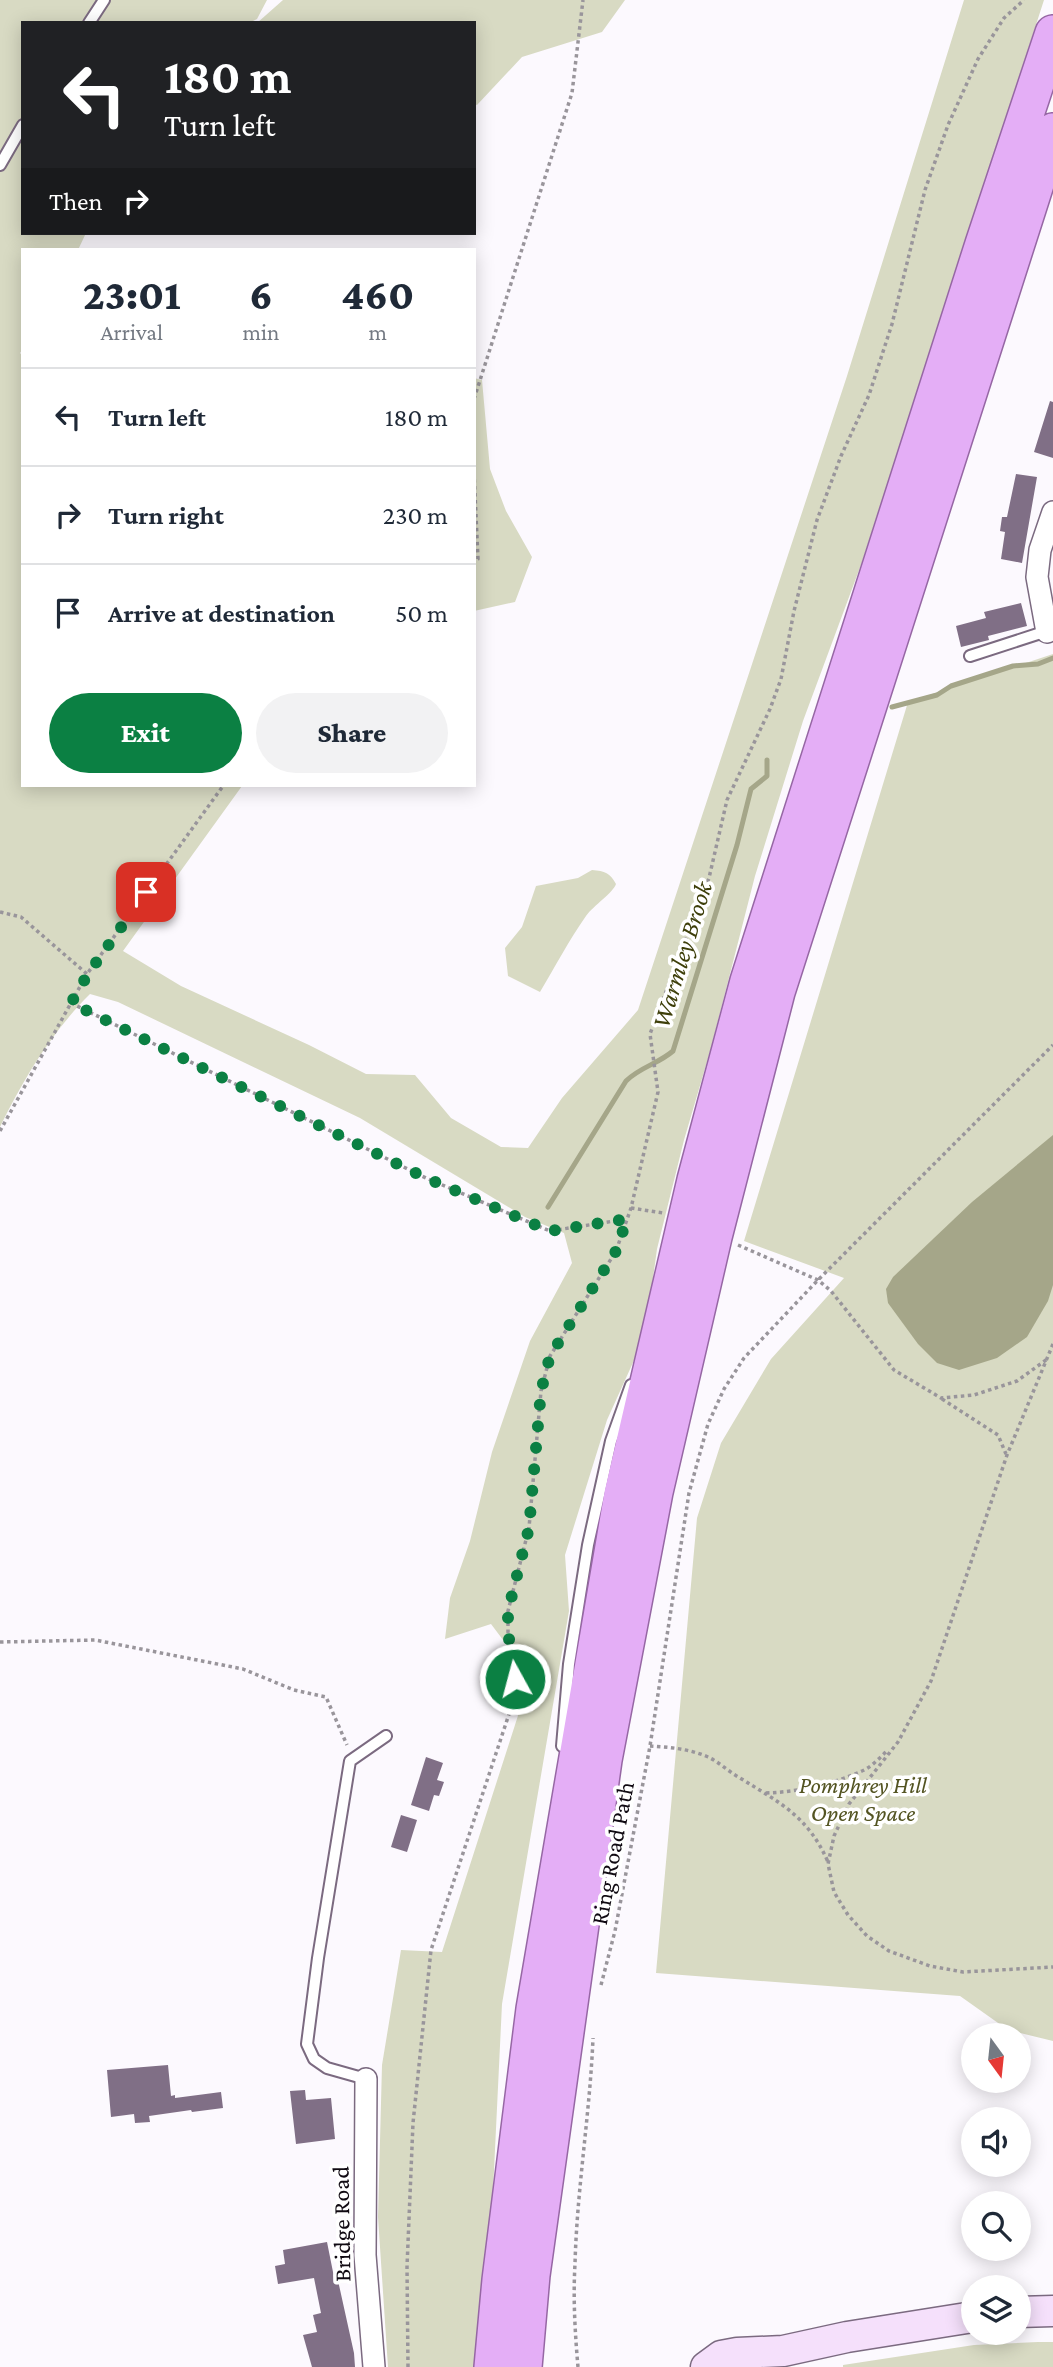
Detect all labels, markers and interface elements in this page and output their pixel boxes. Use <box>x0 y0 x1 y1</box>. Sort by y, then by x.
icon: left <box>49 49 140 140</box>
text: 180 m <box>164 49 292 104</box>
text: Turn left <box>164 107 275 143</box>
icon: right <box>117 182 155 220</box>
text: Then <box>49 187 103 216</box>
text: 23:01 <box>83 271 181 318</box>
text: 6 <box>249 271 273 318</box>
text: 460 <box>341 271 414 318</box>
text: Arrival <box>100 319 163 345</box>
text: min <box>243 319 279 345</box>
text: m <box>368 319 387 345</box>
icon: left <box>49 398 87 436</box>
text: Turn left <box>108 403 206 432</box>
text: 180 m <box>385 403 448 432</box>
icon: right <box>49 496 87 534</box>
text: Turn right <box>108 501 224 530</box>
text: 230 m <box>383 501 448 530</box>
icon: arrive <box>49 594 87 632</box>
text: Arrive at destination <box>108 599 335 628</box>
text: 50 m <box>395 599 448 628</box>
button: Exit <box>49 693 242 773</box>
button: Share <box>256 693 448 773</box>
pin <box>116 862 176 922</box>
icon: arrive <box>127 873 165 911</box>
water label: Warmley Brook <box>646 877 718 1032</box>
position arrow <box>478 1642 552 1716</box>
park label: Pomphrey Hill Open Space <box>799 1771 928 1826</box>
street label: Ring Road Path <box>585 1779 639 1927</box>
north arrow <box>961 2023 1031 2093</box>
map controls <box>961 2023 1031 2345</box>
button: sound <box>961 2107 1031 2177</box>
street label: Bridge Road <box>326 2166 356 2282</box>
button: search <box>961 2191 1031 2261</box>
button: layers <box>961 2275 1031 2345</box>

